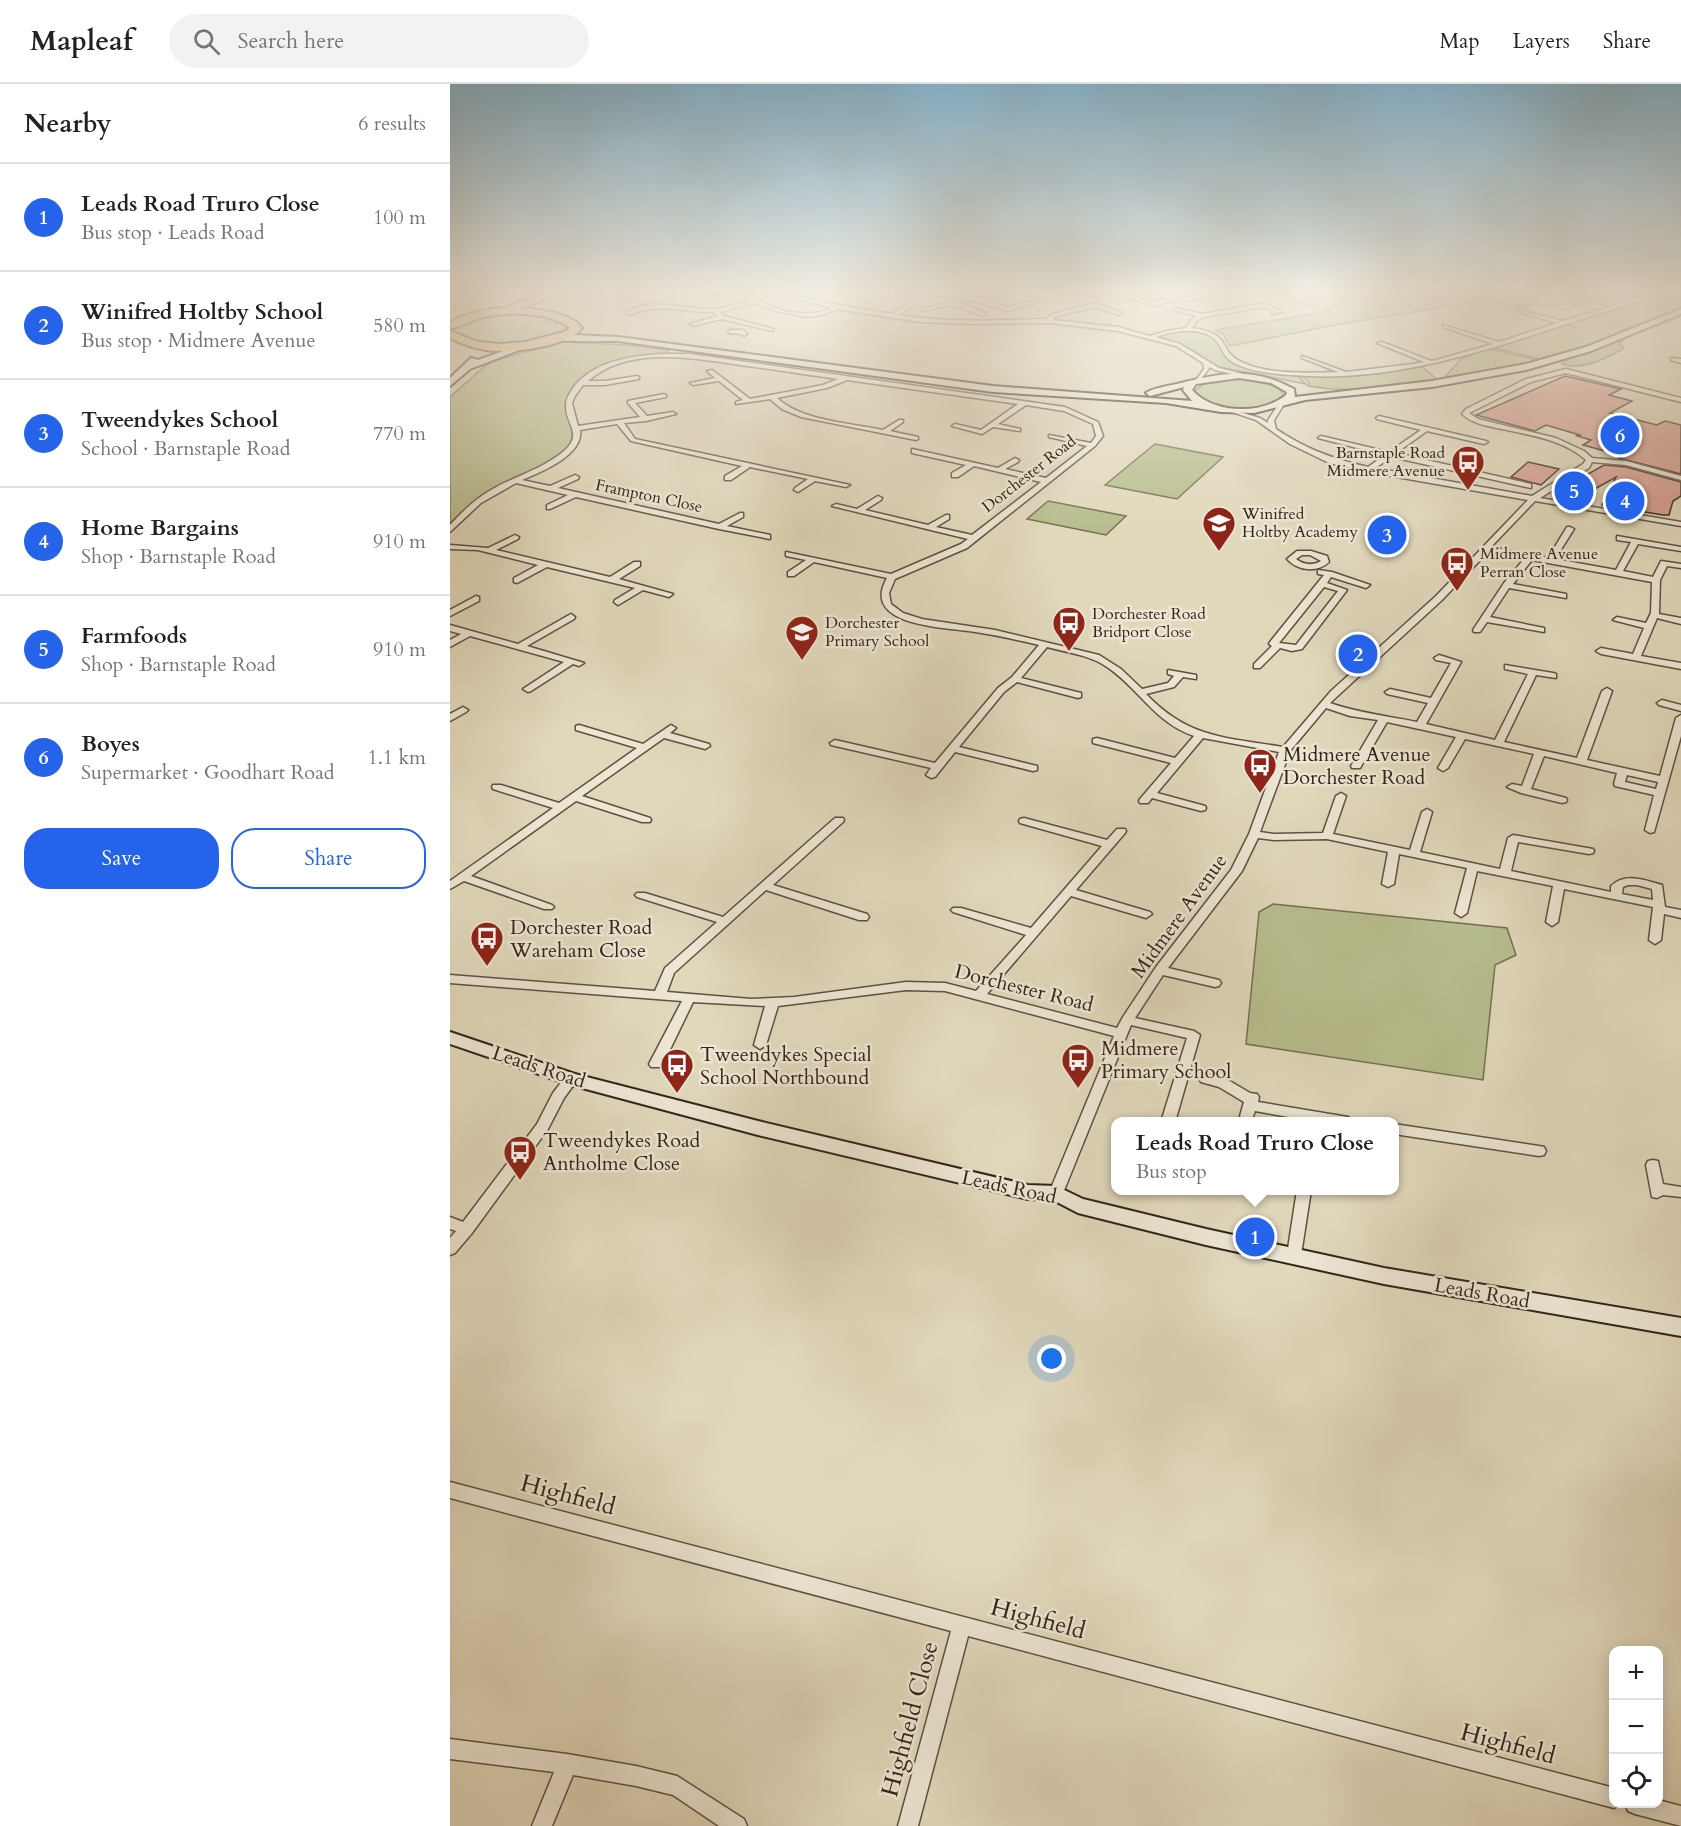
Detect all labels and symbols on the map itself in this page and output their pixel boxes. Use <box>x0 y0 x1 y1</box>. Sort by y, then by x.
pin: 6 <box>1600 412 1640 458</box>
street label: Dorchester Road <box>977 430 1081 518</box>
place label: Barnstaple Road Midmere Avenue <box>1327 442 1445 482</box>
bus stop icon: Barnstaple Road Midmere Avenue <box>1450 444 1486 491</box>
pin: 5 <box>1554 468 1594 514</box>
street label: Frampton Close <box>594 474 704 518</box>
pin: 4 <box>1606 478 1644 524</box>
place label: Winifred Holtby Academy <box>1241 503 1358 543</box>
school or university icon: Winifred Holtby Academy <box>1201 505 1237 552</box>
pin: 3 <box>1368 512 1406 558</box>
place label: Midmere Avenue Perran Close <box>1480 543 1598 583</box>
bus stop icon: Midmere Avenue Perran Close <box>1439 545 1475 592</box>
place label: Dorchester Road Bridport Close <box>1092 603 1206 643</box>
bus stop icon: Dorchester Road Bridport Close <box>1051 605 1087 652</box>
place label: Dorchester Primary School <box>825 612 929 652</box>
school or university icon: Dorchester Primary School <box>784 614 820 661</box>
pin: 2 <box>1338 632 1378 676</box>
place label: Midmere Avenue Dorchester Road <box>1283 741 1431 791</box>
bus stop icon: Midmere Avenue Dorchester Road <box>1242 747 1278 794</box>
street label: Midmere Avenue <box>1125 848 1233 984</box>
place label: Dorchester Road Wareham Close <box>509 914 653 964</box>
bus stop icon: Dorchester Road Wareham Close <box>469 920 505 967</box>
street label: Dorchester Road <box>952 958 1097 1018</box>
place label: Midmere Primary School <box>1101 1035 1231 1085</box>
street label: Leads Road <box>489 1039 589 1095</box>
place label: Tweendykes Special School Northbound <box>700 1041 872 1091</box>
bus stop icon: Midmere Primary School <box>1060 1042 1096 1089</box>
bus stop icon: Tweendykes Special School Northbound <box>659 1047 695 1094</box>
place label: Tweendykes Road Antholme Close <box>543 1127 701 1177</box>
bus stop icon: Tweendykes Road Antholme Close <box>502 1134 538 1181</box>
street label: Leads Road <box>959 1164 1059 1210</box>
pin: 1 <box>1236 1214 1274 1260</box>
street label: Leads Road <box>1432 1271 1532 1315</box>
your location <box>1037 1344 1066 1373</box>
street label: Highfield <box>517 1467 619 1524</box>
street label: Highfield <box>987 1591 1089 1648</box>
street label: Highfield Close <box>873 1638 947 1800</box>
street label: Highfield <box>1457 1716 1559 1773</box>

